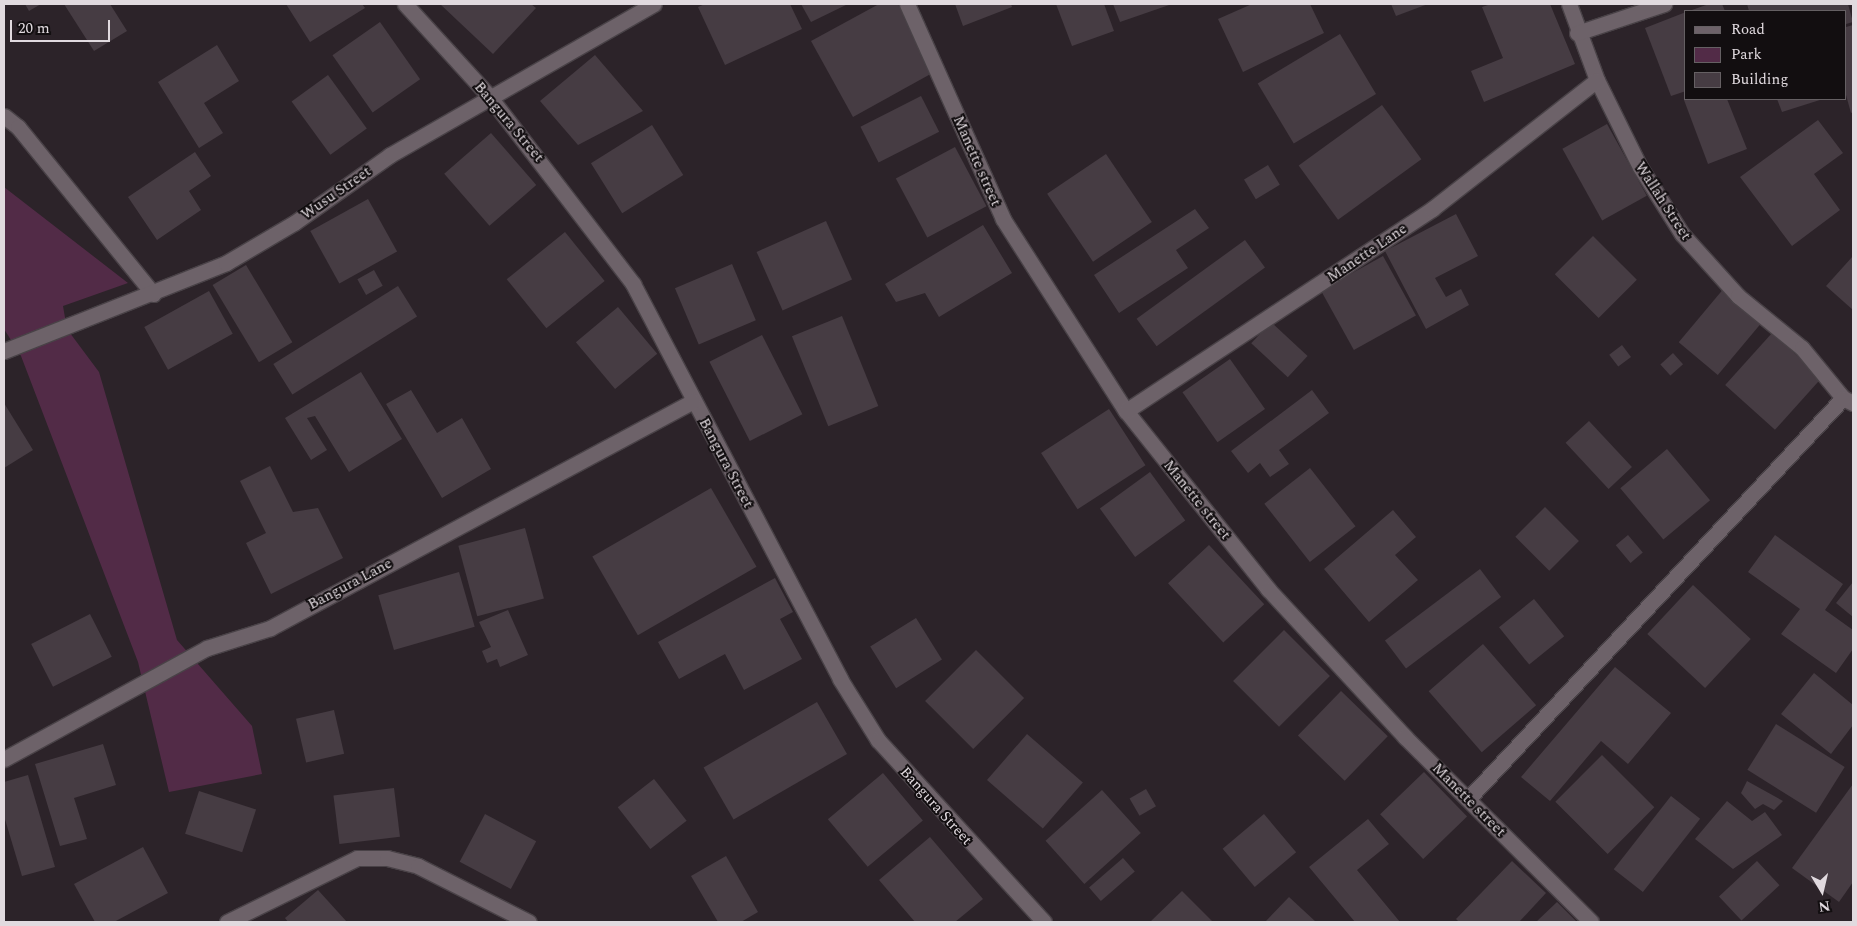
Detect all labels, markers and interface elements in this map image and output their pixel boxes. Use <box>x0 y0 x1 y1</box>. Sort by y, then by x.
scale bar <box>12 10 112 42</box>
legend <box>1684 10 1847 100</box>
text: 20 m <box>18 17 50 40</box>
text: Road <box>1731 18 1765 41</box>
text: Park <box>1731 43 1762 66</box>
text: Building <box>1731 68 1788 91</box>
street label: Bangura Street <box>470 78 548 166</box>
street label: Manette street <box>949 113 1005 209</box>
street label: Wallah Street <box>1631 159 1695 243</box>
street label: Wusu Street <box>298 162 374 224</box>
street label: Manette Lane <box>1324 220 1410 286</box>
street label: Bangura Street <box>695 415 757 511</box>
street label: Manette street <box>1160 457 1234 543</box>
street label: Bangura Lane <box>305 554 395 614</box>
street label: Manette street <box>1428 759 1510 841</box>
street label: Bangura Street <box>896 763 976 849</box>
north arrow <box>1797 866 1847 916</box>
text: N <box>1817 895 1832 918</box>

